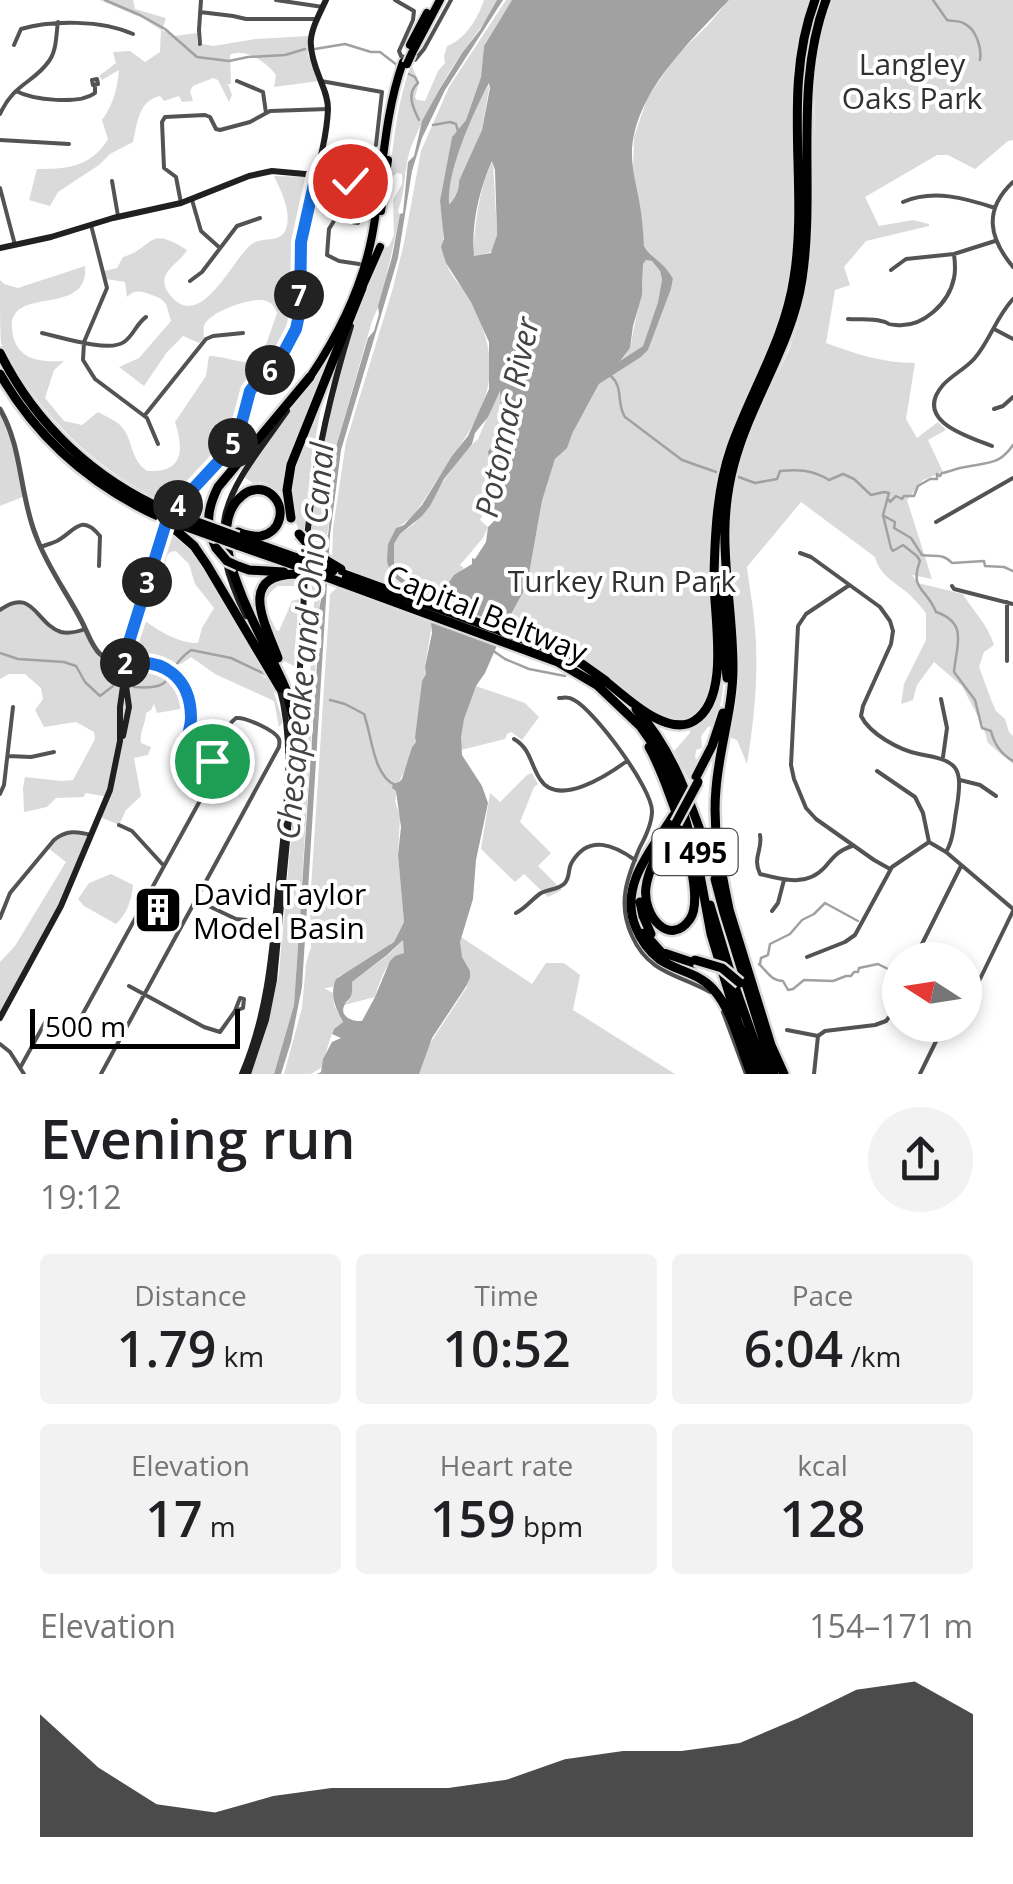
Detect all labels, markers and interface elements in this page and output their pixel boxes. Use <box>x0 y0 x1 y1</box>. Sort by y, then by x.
park label: Langley Oaks Park <box>842 43 983 118</box>
pin <box>308 139 393 224</box>
icon: check <box>323 154 378 209</box>
pin: 7 <box>274 270 324 320</box>
text: 7 <box>291 276 307 314</box>
water label: Potomac River <box>464 312 548 521</box>
pin: 6 <box>245 345 295 395</box>
text: 6 <box>262 351 278 389</box>
pin: 5 <box>208 418 258 468</box>
text: 5 <box>225 424 241 462</box>
water label: Chesapeake and Ohio Canal <box>265 440 343 841</box>
pin: 4 <box>153 480 203 530</box>
text: 4 <box>170 486 186 524</box>
street label: Capital Beltway <box>380 554 595 672</box>
pin: 3 <box>122 557 172 607</box>
park label: Turkey Run Park <box>508 560 736 601</box>
text: 3 <box>139 563 155 601</box>
pin: 2 <box>100 638 150 688</box>
text: 2 <box>117 644 133 682</box>
pin <box>170 719 255 804</box>
icon: arrive <box>185 734 240 789</box>
road number: I 495 <box>652 829 738 875</box>
place label: David Taylor Model Basin <box>193 873 366 948</box>
building icon: David Taylor Model Basin <box>132 884 184 936</box>
north arrow <box>882 942 982 1042</box>
map controls <box>882 942 982 1042</box>
scale bar <box>30 1004 240 1048</box>
text: 500 m <box>45 1007 126 1045</box>
text: Evening run <box>40 1100 355 1175</box>
button: share <box>868 1107 973 1212</box>
text: 19:12 <box>40 1175 122 1218</box>
text: Distance <box>134 1276 247 1314</box>
text: Time <box>474 1276 539 1314</box>
text: Pace <box>792 1276 853 1314</box>
text: 1.79 <box>117 1314 216 1382</box>
text: 10:52 <box>442 1314 571 1382</box>
text: 6:04 <box>744 1314 843 1382</box>
text: km <box>216 1337 264 1375</box>
text: /km <box>843 1337 901 1375</box>
text: Elevation <box>131 1446 250 1484</box>
text: Heart rate <box>440 1446 573 1484</box>
text: kcal <box>797 1446 848 1484</box>
text: 17 <box>145 1484 202 1552</box>
text: 159 <box>430 1484 516 1552</box>
text: 128 <box>780 1484 865 1552</box>
text: m <box>202 1507 236 1545</box>
text: bpm <box>516 1507 583 1545</box>
text: Elevation <box>40 1604 176 1647</box>
text: 154–171 m <box>809 1604 973 1647</box>

